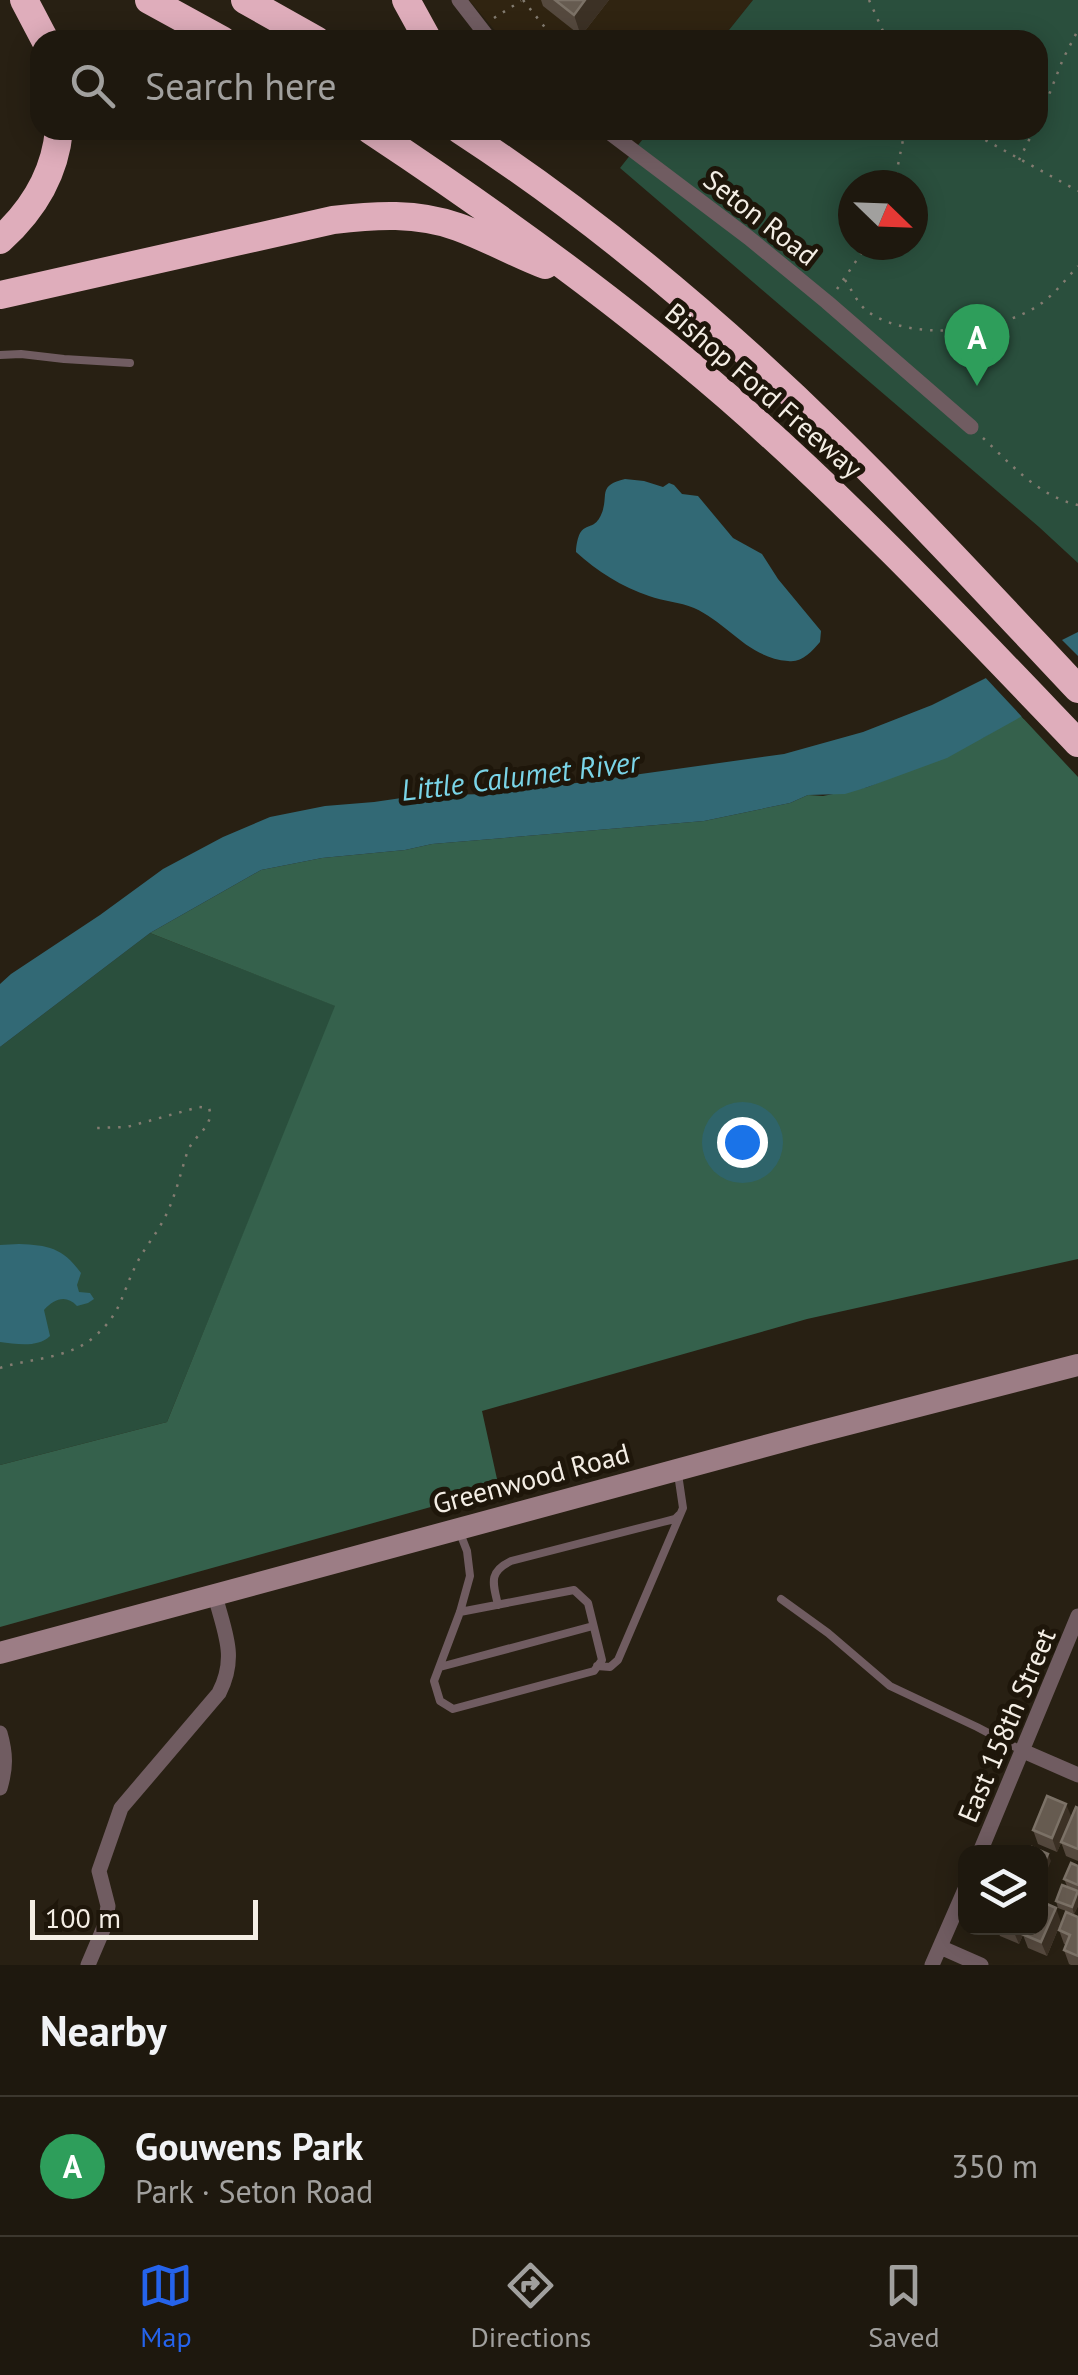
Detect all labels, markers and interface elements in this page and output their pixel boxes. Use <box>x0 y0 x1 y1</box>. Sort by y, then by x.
search box <box>30 30 1048 140</box>
icon: search <box>65 58 120 113</box>
text: Search here <box>145 61 337 110</box>
street label: Seton Road <box>696 161 826 273</box>
north arrow <box>838 170 928 260</box>
street label: Bishop Ford Freeway <box>658 294 870 486</box>
pin: A <box>944 304 1010 386</box>
water label: Little Calumet River <box>399 741 643 809</box>
your location <box>717 1117 768 1168</box>
street label: Greenwood Road <box>429 1434 633 1522</box>
street label: East 158th Street <box>948 1622 1064 1828</box>
map controls <box>958 1845 1048 1935</box>
button: layers <box>958 1845 1048 1935</box>
scale bar <box>30 1895 258 1940</box>
text: 100 m <box>45 1899 121 1936</box>
text: Nearby <box>40 2003 167 2058</box>
text: Gouwens Park <box>135 2121 363 2170</box>
text: A <box>63 2145 82 2187</box>
text: 350 m <box>951 2145 1038 2187</box>
text: Park · Seton Road <box>135 2170 373 2212</box>
tab: Map <box>138 2258 193 2355</box>
tab: Directions <box>470 2258 591 2355</box>
tab: Saved <box>868 2258 940 2355</box>

